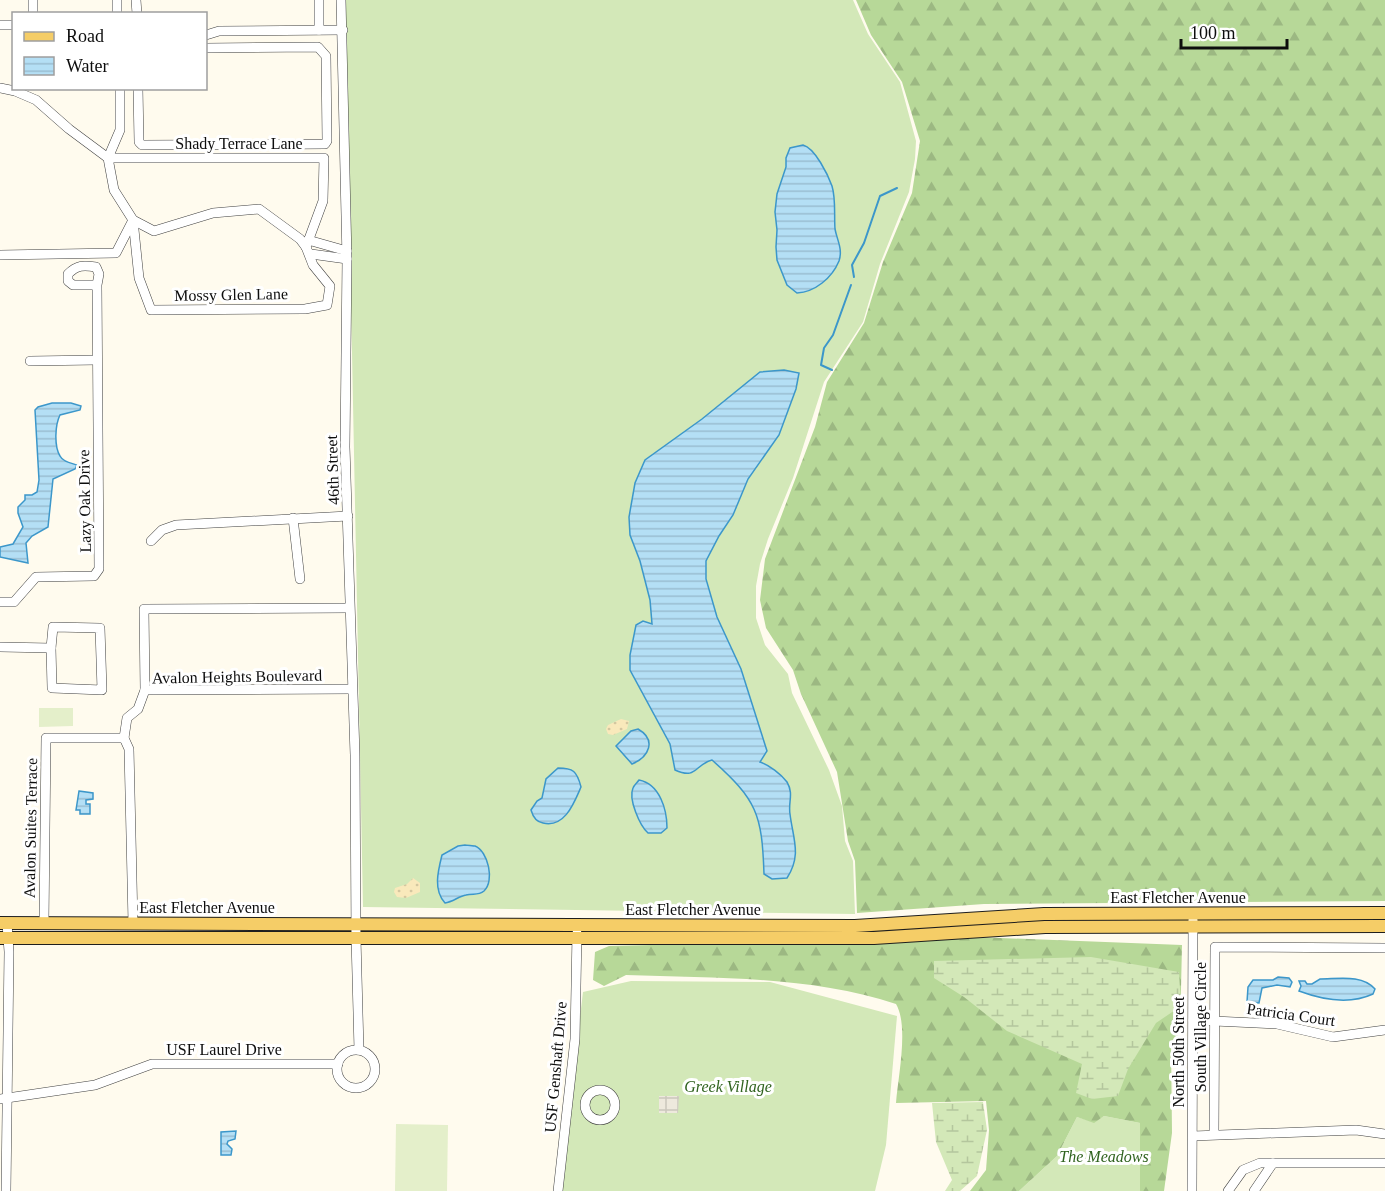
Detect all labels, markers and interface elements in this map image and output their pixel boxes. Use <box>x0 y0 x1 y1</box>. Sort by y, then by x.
legend <box>12 12 207 90</box>
scale bar <box>1181 12 1288 50</box>
text: 100 m <box>1190 23 1236 43</box>
text: Road <box>66 26 104 46</box>
text: Water <box>66 56 109 76</box>
street label: Shady Terrace Lane <box>175 135 303 153</box>
street label: Mossy Glen Lane <box>174 285 288 305</box>
street label: 46th Street <box>323 434 342 505</box>
street label: Lazy Oak Drive <box>75 449 95 553</box>
street label: Avalon Heights Boulevard <box>152 667 322 687</box>
street label: Avalon Suites Terrace <box>21 758 40 898</box>
street label: East Fletcher Avenue <box>1110 889 1246 906</box>
street label: East Fletcher Avenue <box>139 899 275 916</box>
street label: East Fletcher Avenue <box>625 901 761 918</box>
street label: South Village Circle <box>1192 962 1210 1092</box>
street label: North 50th Street <box>1170 996 1187 1108</box>
street label: Patricia Court <box>1246 1000 1337 1029</box>
street label: USF Genshaft Drive <box>541 1001 570 1133</box>
street label: USF Laurel Drive <box>166 1041 282 1058</box>
park label: Greek Village <box>684 1078 772 1096</box>
park label: The Meadows <box>1059 1148 1149 1165</box>

